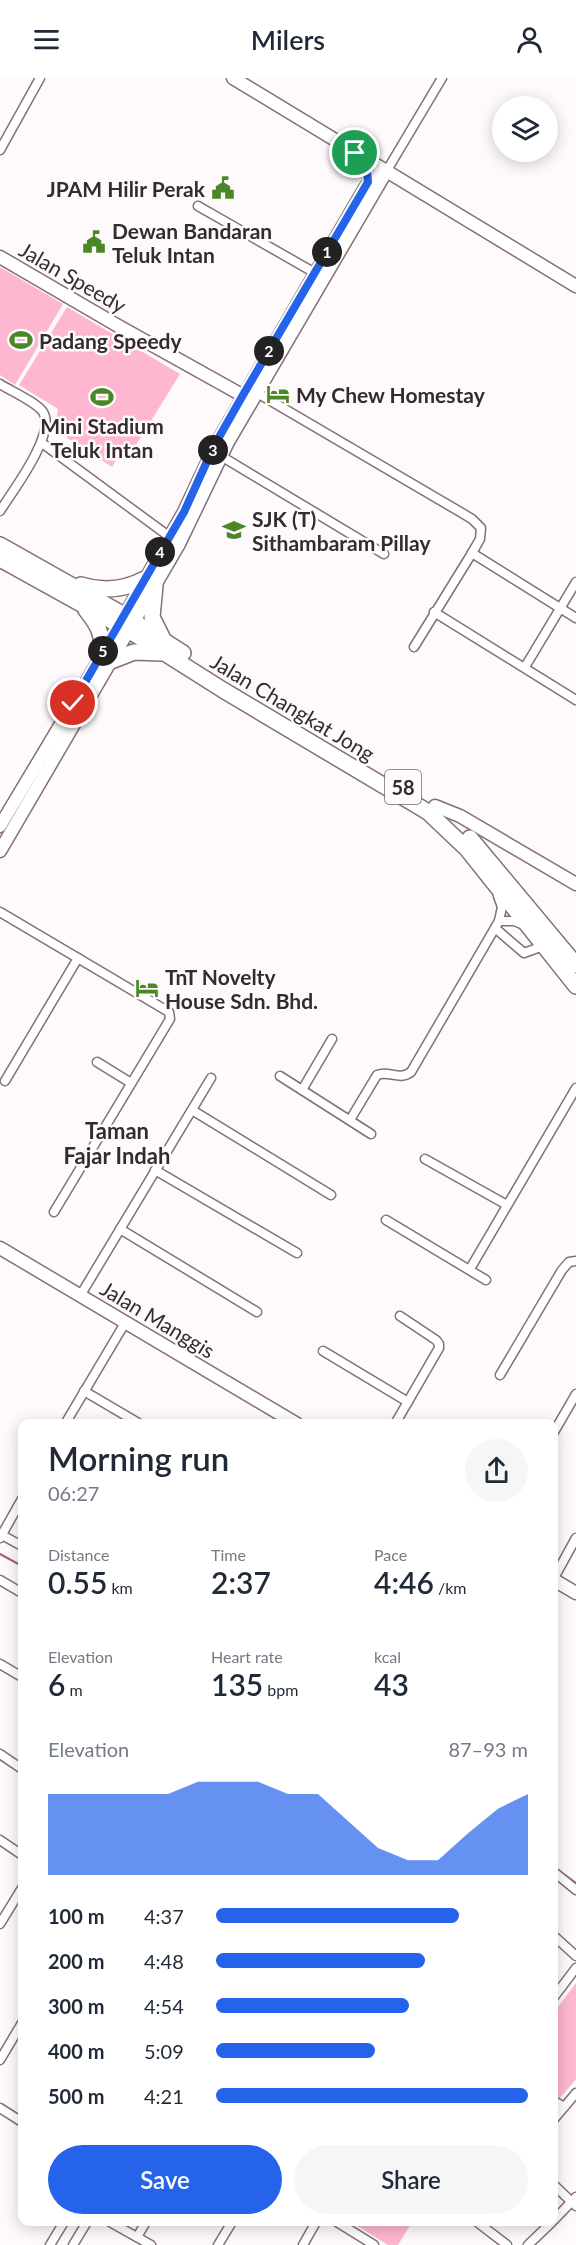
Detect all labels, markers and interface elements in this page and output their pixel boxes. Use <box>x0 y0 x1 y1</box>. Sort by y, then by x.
icon: menu <box>30 23 63 56</box>
text: Milers <box>251 23 325 56</box>
icon: person <box>513 23 546 56</box>
map controls <box>492 96 558 162</box>
button: layers <box>492 96 558 162</box>
pin <box>329 127 380 178</box>
icon: arrive <box>338 136 371 169</box>
public building icon: JPAM Hilir Perak <box>210 175 236 201</box>
place label: JPAM Hilir Perak <box>47 176 206 201</box>
place label: Dewan Bandaran Teluk Intan <box>112 218 272 267</box>
public building icon: Dewan Bandaran Teluk Intan <box>81 229 107 255</box>
street label: Jalan Speedy <box>15 236 131 318</box>
pin: 1 <box>312 237 342 267</box>
text: 1 <box>322 242 332 261</box>
sports icon: Padang Speedy <box>8 327 34 353</box>
place label: Padang Speedy <box>39 328 183 353</box>
pin: 2 <box>254 336 284 366</box>
text: 2 <box>264 341 274 360</box>
hotel icon: My Chew Homestay <box>265 381 291 407</box>
place label: My Chew Homestay <box>296 382 486 407</box>
sports icon: Mini Stadium Teluk Intan <box>89 384 115 410</box>
place label: Mini Stadium Teluk Intan <box>40 413 164 462</box>
pin: 3 <box>198 435 228 465</box>
text: 3 <box>208 440 218 459</box>
place label: SJK (T) Sithambaram Pillay <box>252 506 431 555</box>
school or university icon: SJK (T) Sithambaram Pillay <box>221 517 247 543</box>
pin: 4 <box>145 537 175 567</box>
text: 4 <box>155 542 165 561</box>
pin: 5 <box>88 636 118 666</box>
text: 5 <box>98 641 108 660</box>
street label: Jalan Changkat Jong <box>207 648 379 766</box>
pin <box>47 677 98 728</box>
icon: check <box>56 686 89 719</box>
road number: 58 <box>385 770 421 804</box>
place label: TnT Novelty House Sdn. Bhd. <box>165 964 318 1013</box>
hotel icon: TnT Novelty House Sdn. Bhd. <box>134 975 160 1001</box>
district label: Taman Fajar Indah <box>64 1117 170 1169</box>
street label: Jalan Manggis <box>96 1275 220 1363</box>
text: Morning run <box>48 1438 229 1478</box>
button: share <box>465 1439 528 1502</box>
text: 06:27 <box>48 1481 99 1505</box>
text: Distance <box>48 1545 109 1564</box>
text: Time <box>211 1545 246 1564</box>
text: Pace <box>374 1545 407 1564</box>
text: 0.55 <box>48 1564 107 1600</box>
text: 2:37 <box>211 1564 271 1600</box>
text: 4:46 <box>374 1564 434 1600</box>
text: km <box>107 1578 133 1597</box>
text: /km <box>434 1578 466 1597</box>
text: Elevation <box>48 1647 113 1666</box>
text: Heart rate <box>211 1647 283 1666</box>
text: kcal <box>374 1647 401 1666</box>
text: 6 <box>48 1666 65 1702</box>
text: 135 <box>211 1666 263 1702</box>
text: 43 <box>374 1666 409 1702</box>
text: m <box>65 1680 83 1699</box>
text: bpm <box>263 1680 298 1699</box>
text: Elevation <box>48 1737 129 1761</box>
text: 87–93 m <box>448 1737 528 1761</box>
text: 100 m <box>48 1904 104 1928</box>
text: 4:37 <box>144 1904 184 1928</box>
text: 200 m <box>48 1949 104 1973</box>
text: 4:48 <box>144 1949 184 1973</box>
text: 300 m <box>48 1994 104 2018</box>
text: 4:54 <box>144 1994 184 2018</box>
text: 400 m <box>48 2039 104 2063</box>
text: 5:09 <box>144 2039 184 2063</box>
text: 500 m <box>48 2084 104 2108</box>
text: 4:21 <box>144 2084 184 2108</box>
button: Save <box>48 2145 282 2214</box>
button: Share <box>294 2145 528 2214</box>

